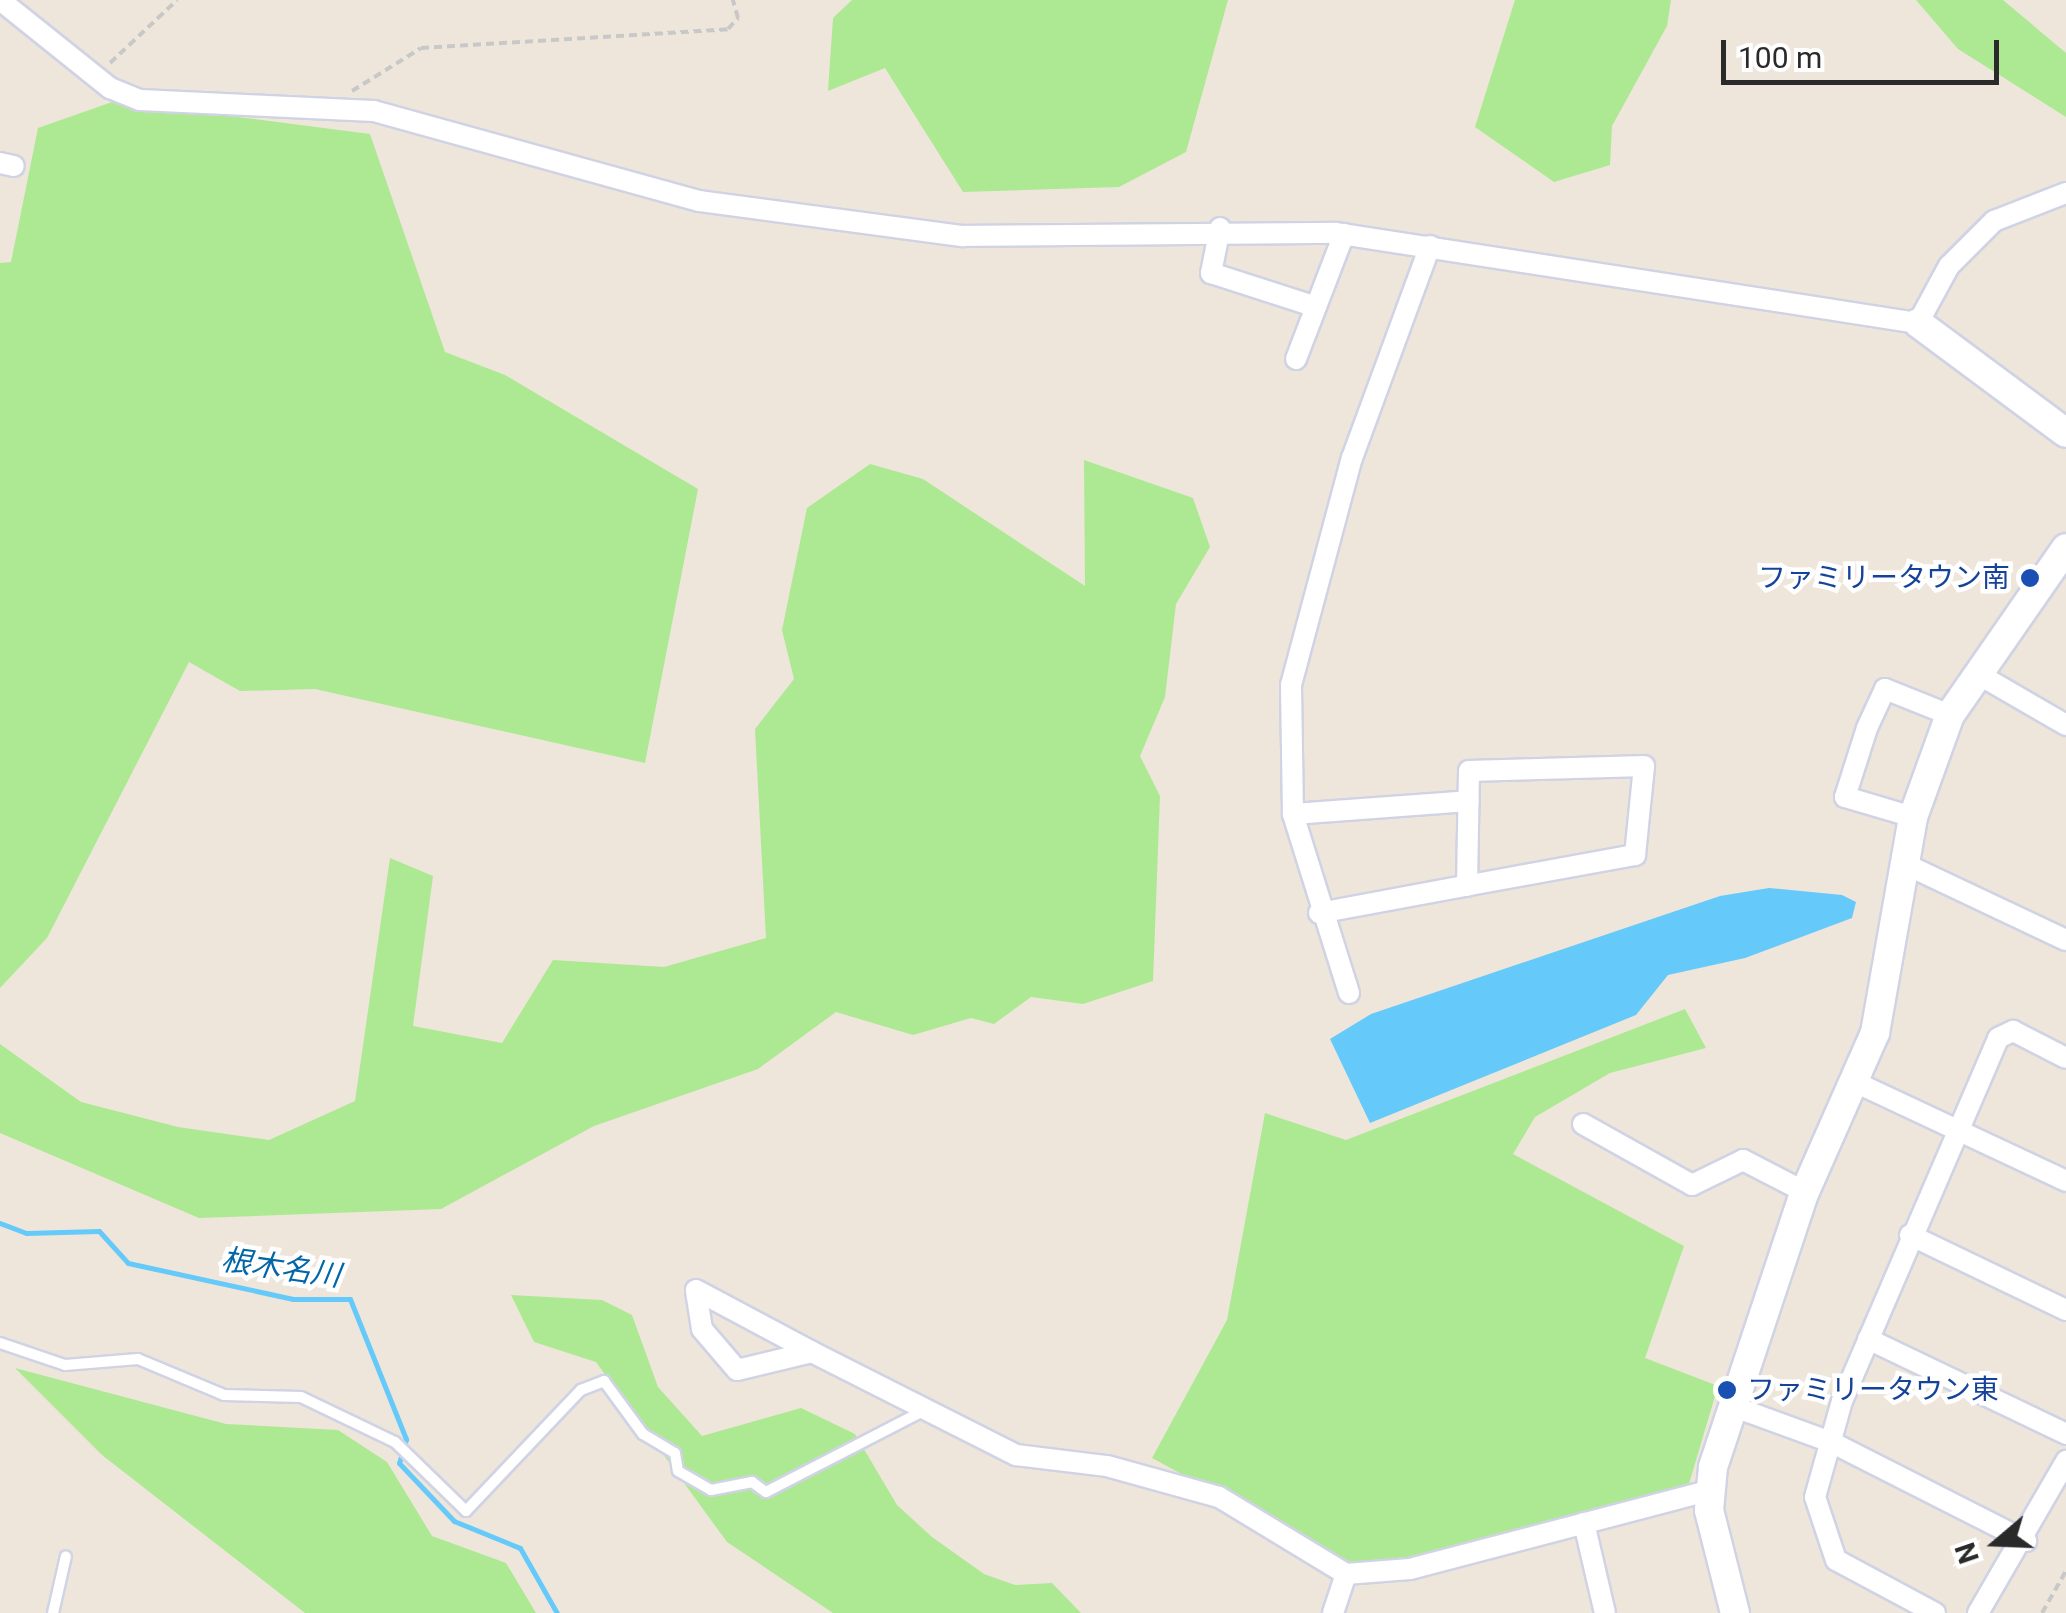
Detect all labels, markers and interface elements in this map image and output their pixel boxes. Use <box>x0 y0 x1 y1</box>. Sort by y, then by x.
scale bar <box>1726 20 2004 82</box>
text: 100 m <box>1738 40 1822 75</box>
place label: ファミリータウン南 <box>1758 561 2010 595</box>
marker: ファミリータウン南 <box>2019 567 2041 589</box>
water label: 根木名川 <box>219 1242 343 1294</box>
place label: ファミリータウン東 <box>1747 1373 1999 1407</box>
marker: ファミリータウン東 <box>1716 1379 1738 1401</box>
north arrow <box>1946 1493 2046 1593</box>
text: N <box>1948 1538 1986 1568</box>

